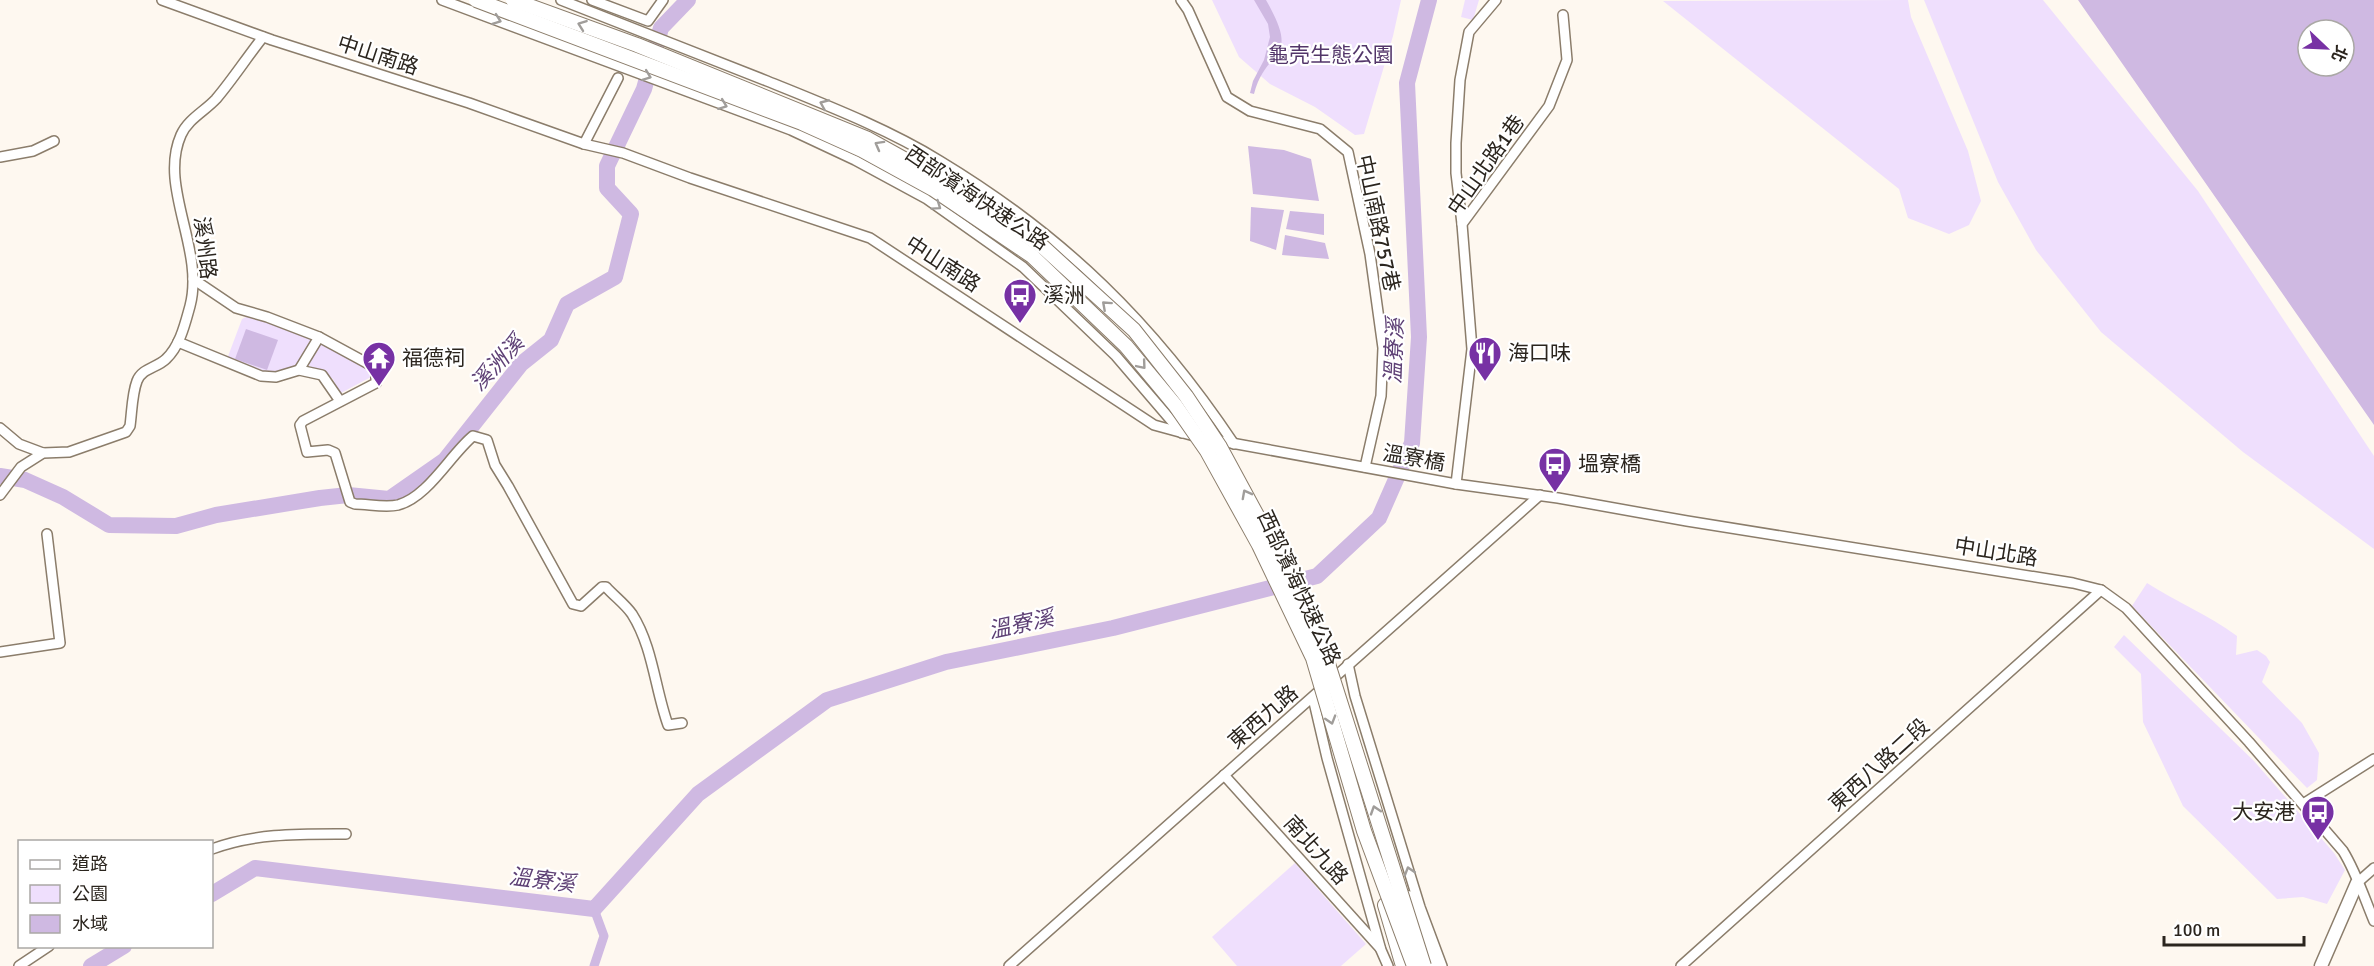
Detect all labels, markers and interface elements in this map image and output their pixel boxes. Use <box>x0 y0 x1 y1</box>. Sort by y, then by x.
one-way arrow <box>491 13 501 26</box>
north arrow <box>2296 18 2356 78</box>
one-way arrow <box>577 20 588 33</box>
street label: 中山南路 <box>334 30 422 80</box>
park label: 龜壳生態公園 <box>1268 42 1394 68</box>
text: 北 <box>2327 42 2351 65</box>
one-way arrow <box>641 68 652 81</box>
one-way arrow <box>717 97 728 110</box>
one-way arrow <box>819 99 830 111</box>
street label: 中山北路1巷 <box>1442 110 1530 220</box>
street label: 西部濱海快速公路 <box>900 140 1054 256</box>
one-way arrow <box>875 141 885 152</box>
street label: 中山南路757巷 <box>1351 152 1405 294</box>
one-way arrow <box>930 199 941 210</box>
street label: 溪州路 <box>188 215 222 281</box>
street label: 中山南路 <box>901 230 985 298</box>
bus stop icon: 溪洲 <box>1002 277 1038 324</box>
place label: 溪洲 <box>1043 282 1085 308</box>
one-way arrow <box>1102 301 1113 312</box>
water label: 溫寮溪 <box>1379 315 1409 384</box>
water label: 溪洲溪 <box>465 327 531 396</box>
restaurant icon: 海口味 <box>1467 335 1503 382</box>
temple icon: 福德祠 <box>361 340 397 387</box>
place label: 海口味 <box>1508 340 1571 366</box>
place label: 福德祠 <box>402 345 465 371</box>
one-way arrow <box>1135 358 1146 369</box>
street label: 溫寮橋 <box>1381 440 1447 476</box>
bus stop icon: 塭寮橋 <box>1537 446 1573 493</box>
place label: 塭寮橋 <box>1578 451 1641 477</box>
one-way arrow <box>1242 490 1253 501</box>
street label: 西部濱海快速公路 <box>1252 506 1346 670</box>
street label: 中山北路 <box>1952 533 2040 571</box>
water label: 溫寮溪 <box>986 603 1059 644</box>
street label: 東西九路 <box>1223 680 1303 754</box>
street label: 東西八路二段 <box>1823 713 1935 817</box>
one-way arrow <box>1324 714 1336 725</box>
bus stop icon: 大安港 <box>2300 794 2336 841</box>
place label: 大安港 <box>2232 799 2295 825</box>
one-way arrow <box>1369 805 1382 816</box>
street label: 南北九路 <box>1278 810 1354 890</box>
legend <box>18 840 213 948</box>
text: 道路 <box>72 853 108 875</box>
water label: 溫寮溪 <box>508 863 579 898</box>
one-way arrow <box>1404 866 1416 877</box>
text: 公園 <box>72 883 108 905</box>
scale bar <box>2164 909 2304 947</box>
text: 水域 <box>72 913 108 935</box>
text: 100 m <box>2173 919 2220 941</box>

